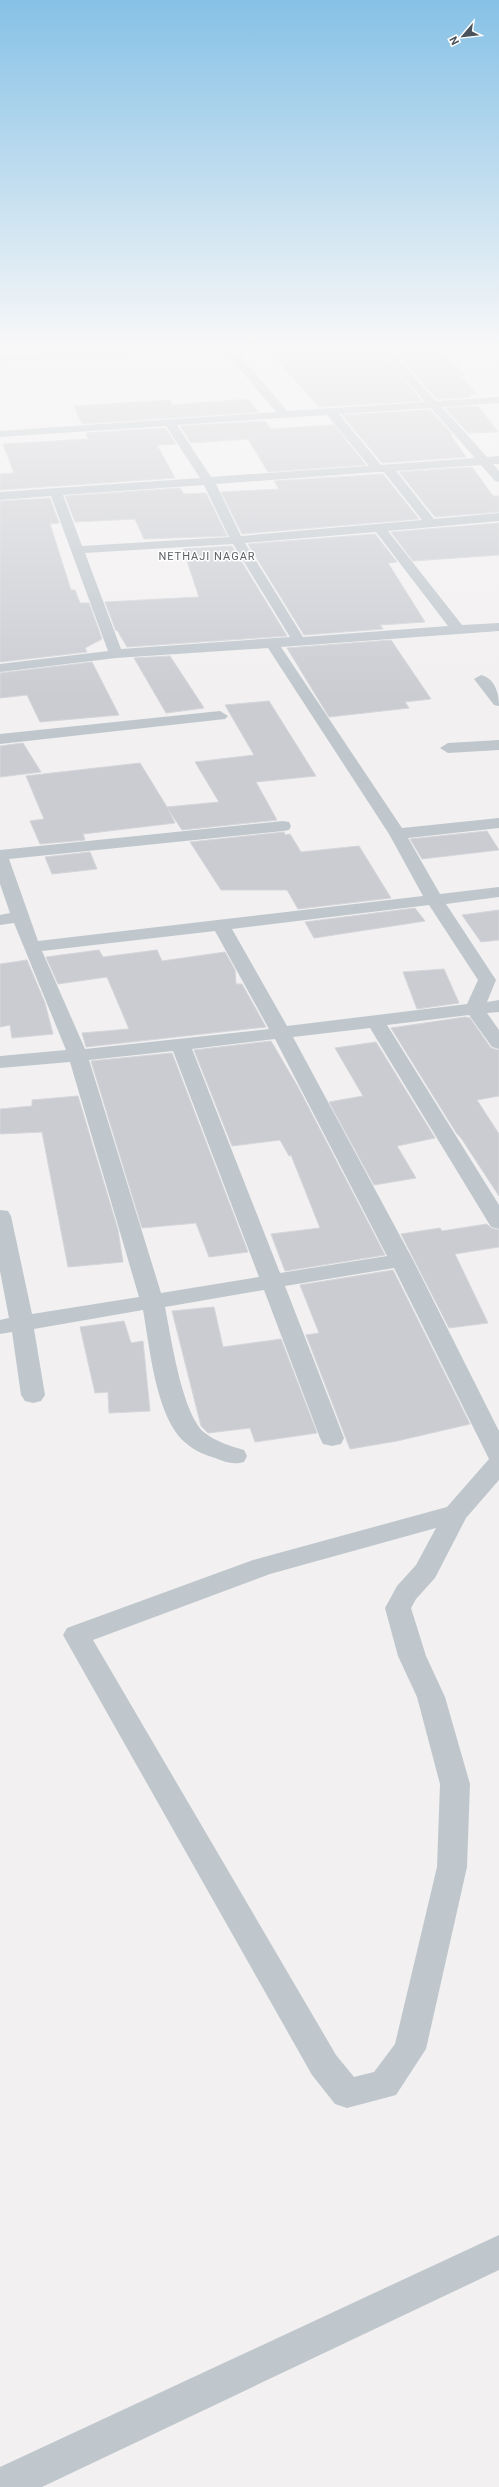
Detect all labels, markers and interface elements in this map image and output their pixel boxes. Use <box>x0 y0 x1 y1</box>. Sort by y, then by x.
north arrow <box>443 16 483 56</box>
text: N <box>447 34 462 47</box>
district label: NETHAJI NAGAR <box>158 550 256 563</box>

